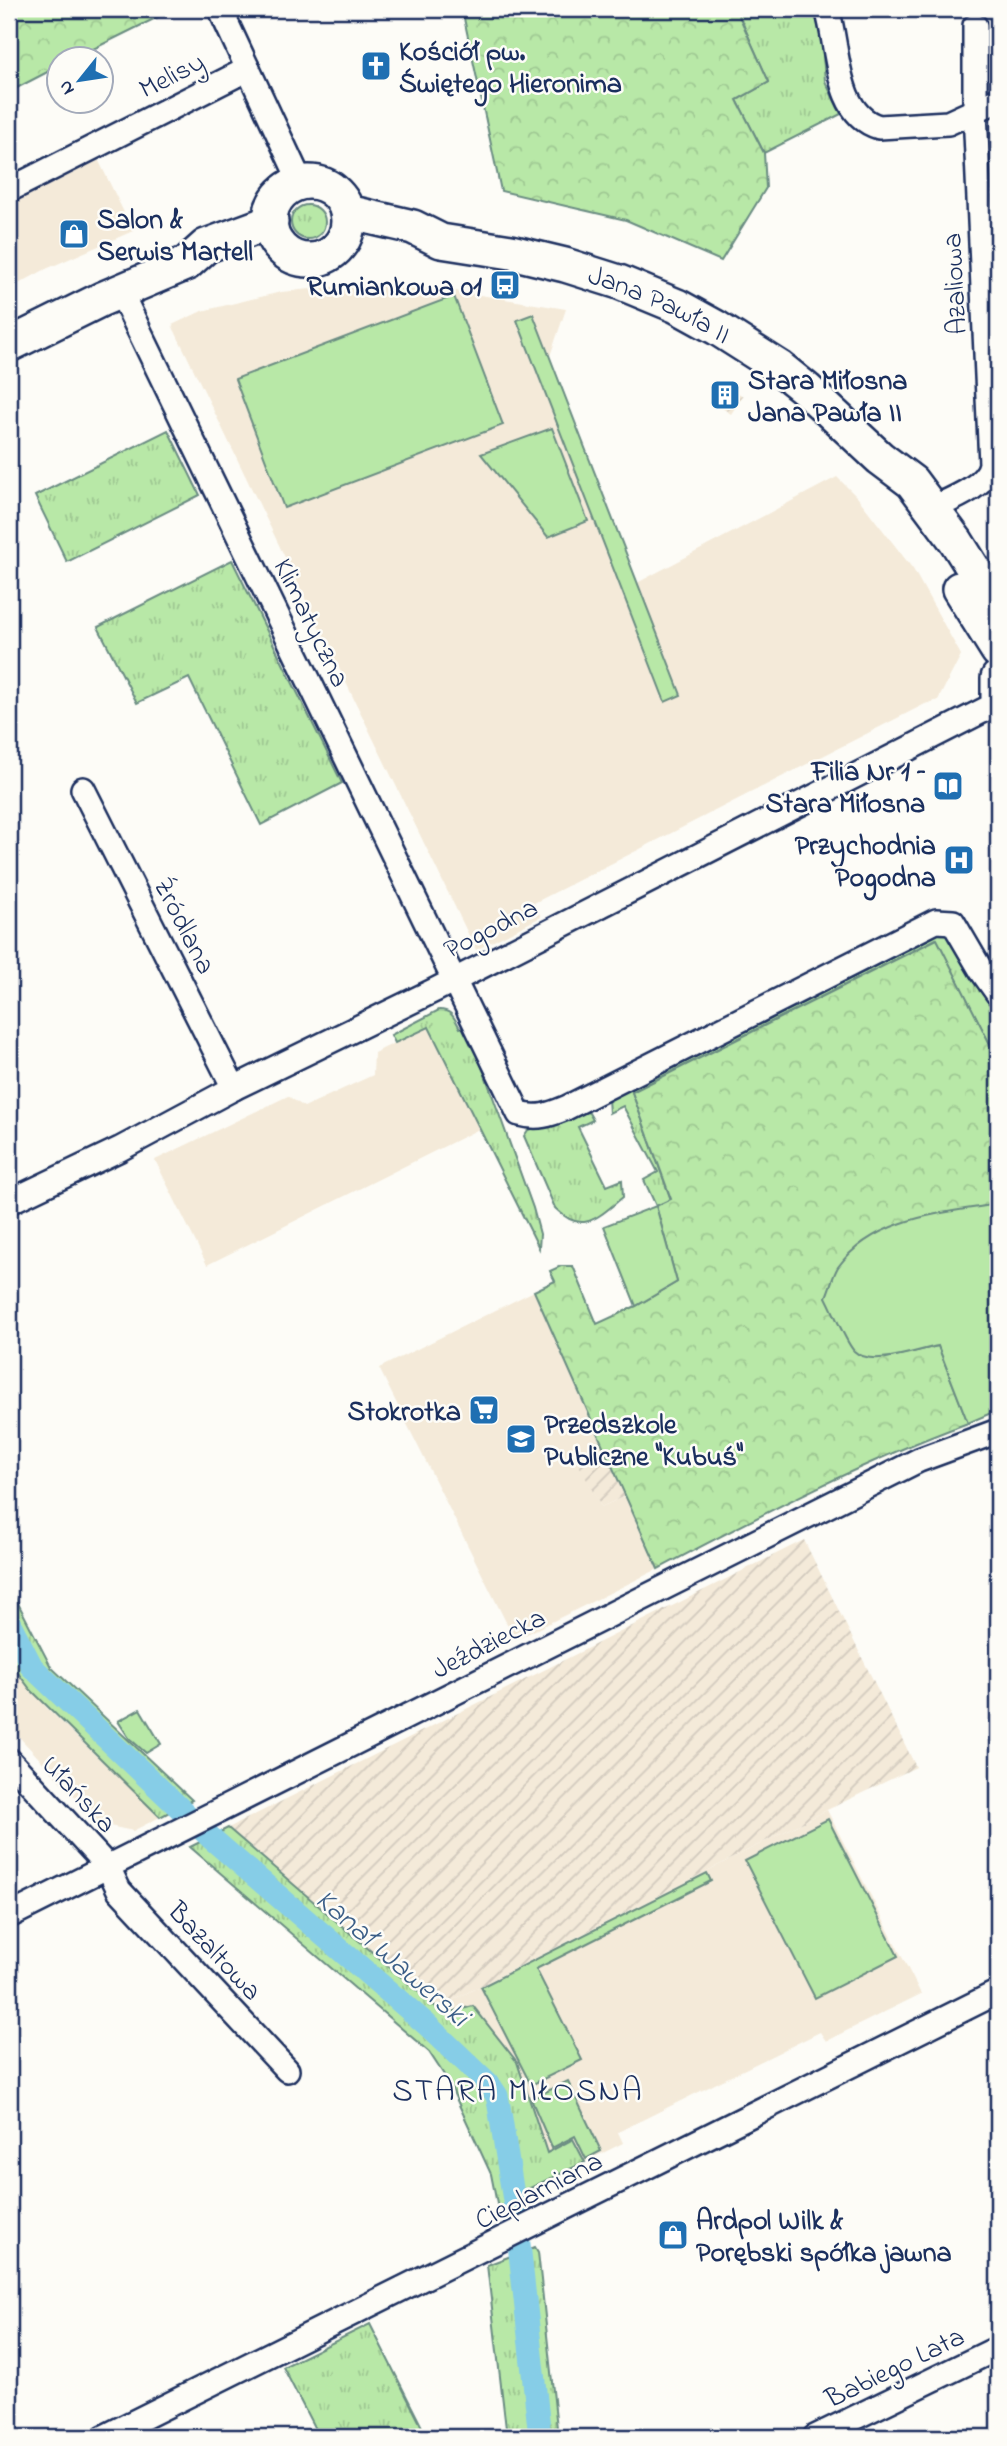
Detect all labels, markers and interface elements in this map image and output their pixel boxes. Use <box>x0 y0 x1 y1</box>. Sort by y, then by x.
place label: Kościół pw. Świętego Hieronima <box>399 33 622 107</box>
street label: Melisy <box>132 43 213 111</box>
north arrow <box>46 46 116 116</box>
church icon: Kościół pw. Świętego Hieronima <box>359 49 393 83</box>
text: N <box>52 75 82 100</box>
place label: Salon & Serwis Martell <box>97 201 253 274</box>
shop icon: Salon & Serwis Martell <box>57 217 91 251</box>
street label: Azaliowa <box>933 232 980 336</box>
street label: Jana Pawła II <box>582 256 738 356</box>
place label: Rumiankowa 01 <box>307 268 482 309</box>
bus stop icon: Rumiankowa 01 <box>488 268 522 302</box>
place label: Stara Miłosna Jana Pawła II <box>748 362 907 435</box>
building icon: Stara Miłosna Jana Pawła II <box>708 378 742 412</box>
street label: Klimatyczna <box>261 552 359 695</box>
place label: Filia Nr 1 – Stara Miłosna <box>766 753 926 826</box>
library icon: Filia Nr 1 – Stara Miłosna <box>931 769 965 803</box>
place label: Przychodnia Pogodna <box>795 827 936 901</box>
hospital icon: Przychodnia Pogodna <box>942 843 976 877</box>
street label: Źródlana <box>141 871 225 982</box>
street label: Pogodna <box>437 889 546 971</box>
place label: Stokrotka <box>348 1393 461 1434</box>
supermarket icon: Stokrotka <box>467 1393 501 1427</box>
place label: Przedszkole Publiczne "Kubuś" <box>544 1406 744 1479</box>
school or university icon: Przedszkole Publiczne "Kubuś" <box>504 1422 538 1456</box>
street label: Jeździecka <box>426 1599 554 1691</box>
street label: Ułańska <box>30 1747 125 1844</box>
water label: Kanał Wawerski <box>304 1880 480 2040</box>
street label: Bazaltowa <box>156 1893 270 2011</box>
district label: STARA MIŁOSNA <box>392 2069 644 2116</box>
street label: Cieplarniana <box>468 2142 611 2242</box>
place label: Ardpol Wilk & Porębski spółka jawna <box>696 2202 952 2275</box>
shop icon: Ardpol Wilk & Porębski spółka jawna <box>656 2218 690 2252</box>
street label: Babiego Lata <box>818 2318 972 2421</box>

